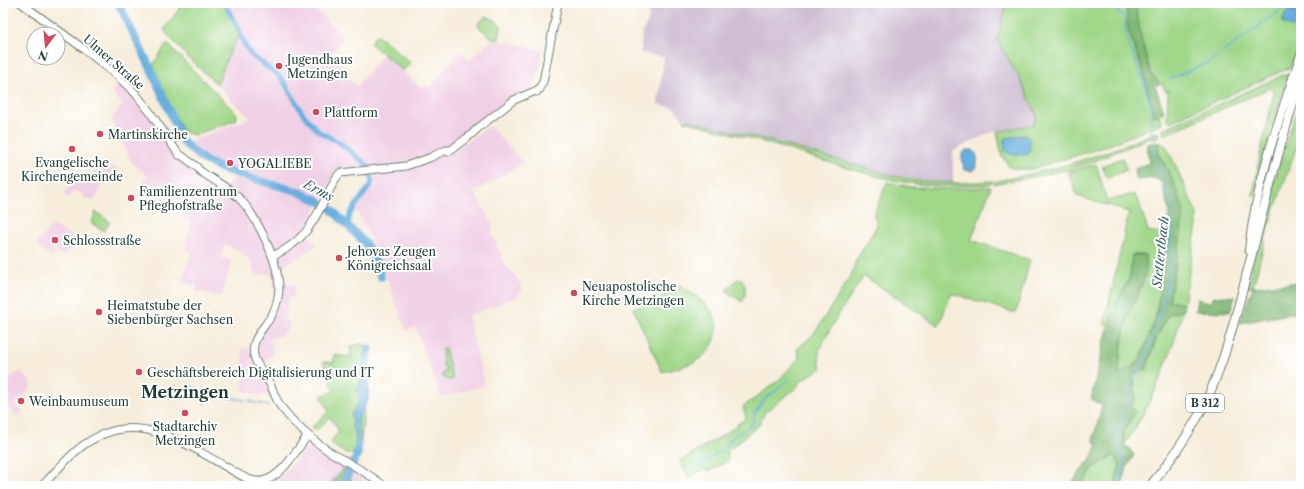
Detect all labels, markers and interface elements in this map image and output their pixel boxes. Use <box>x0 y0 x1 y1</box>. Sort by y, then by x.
north arrow <box>26 26 66 66</box>
street label: Ulmer Straße <box>80 31 148 93</box>
text: N <box>36 47 50 64</box>
place label: Jugendhaus Metzingen <box>285 52 353 81</box>
marker: Jugendhaus Metzingen <box>274 61 284 71</box>
place label: Plattform <box>324 105 378 120</box>
marker: Plattform <box>311 107 321 117</box>
place label: Martinskirche <box>108 127 188 142</box>
marker: Martinskirche <box>95 129 105 139</box>
marker: Evangelische Kirchengemeinde <box>67 144 77 154</box>
place label: Evangelische Kirchengemeinde <box>21 155 123 184</box>
place label: YOGALIEBE <box>237 156 312 171</box>
marker: YOGALIEBE <box>225 158 235 168</box>
water label: Erms <box>300 175 337 205</box>
place label: Familienzentrum Pfleghofstraße <box>139 184 237 213</box>
marker: Familienzentrum Pfleghofstraße <box>126 193 136 203</box>
water label: Stettertbach <box>1148 215 1172 290</box>
place label: Schlossstraße <box>63 233 141 248</box>
marker: Schlossstraße <box>50 235 60 245</box>
place label: Jehovas Zeugen Königreichsaal <box>345 244 436 273</box>
marker: Jehovas Zeugen Königreichsaal <box>334 253 344 263</box>
place label: Neuapostolische Kirche Metzingen <box>582 279 685 308</box>
marker: Neuapostolische Kirche Metzingen <box>569 288 579 298</box>
place label: Heimatstube der Siebenbürger Sachsen <box>107 298 234 327</box>
marker: Heimatstube der Siebenbürger Sachsen <box>94 307 104 317</box>
place label: Geschäftsbereich Digitalisierung und IT <box>147 365 374 380</box>
marker: Geschäftsbereich Digitalisierung und IT <box>134 367 144 377</box>
district label: Metzingen <box>141 382 229 402</box>
place label: Weinbaumuseum <box>28 394 129 409</box>
road number: B 312 <box>1186 394 1224 412</box>
marker: Weinbaumuseum <box>16 396 26 406</box>
marker: Stadtarchiv Metzingen <box>180 408 190 418</box>
place label: Stadtarchiv Metzingen <box>153 419 218 448</box>

